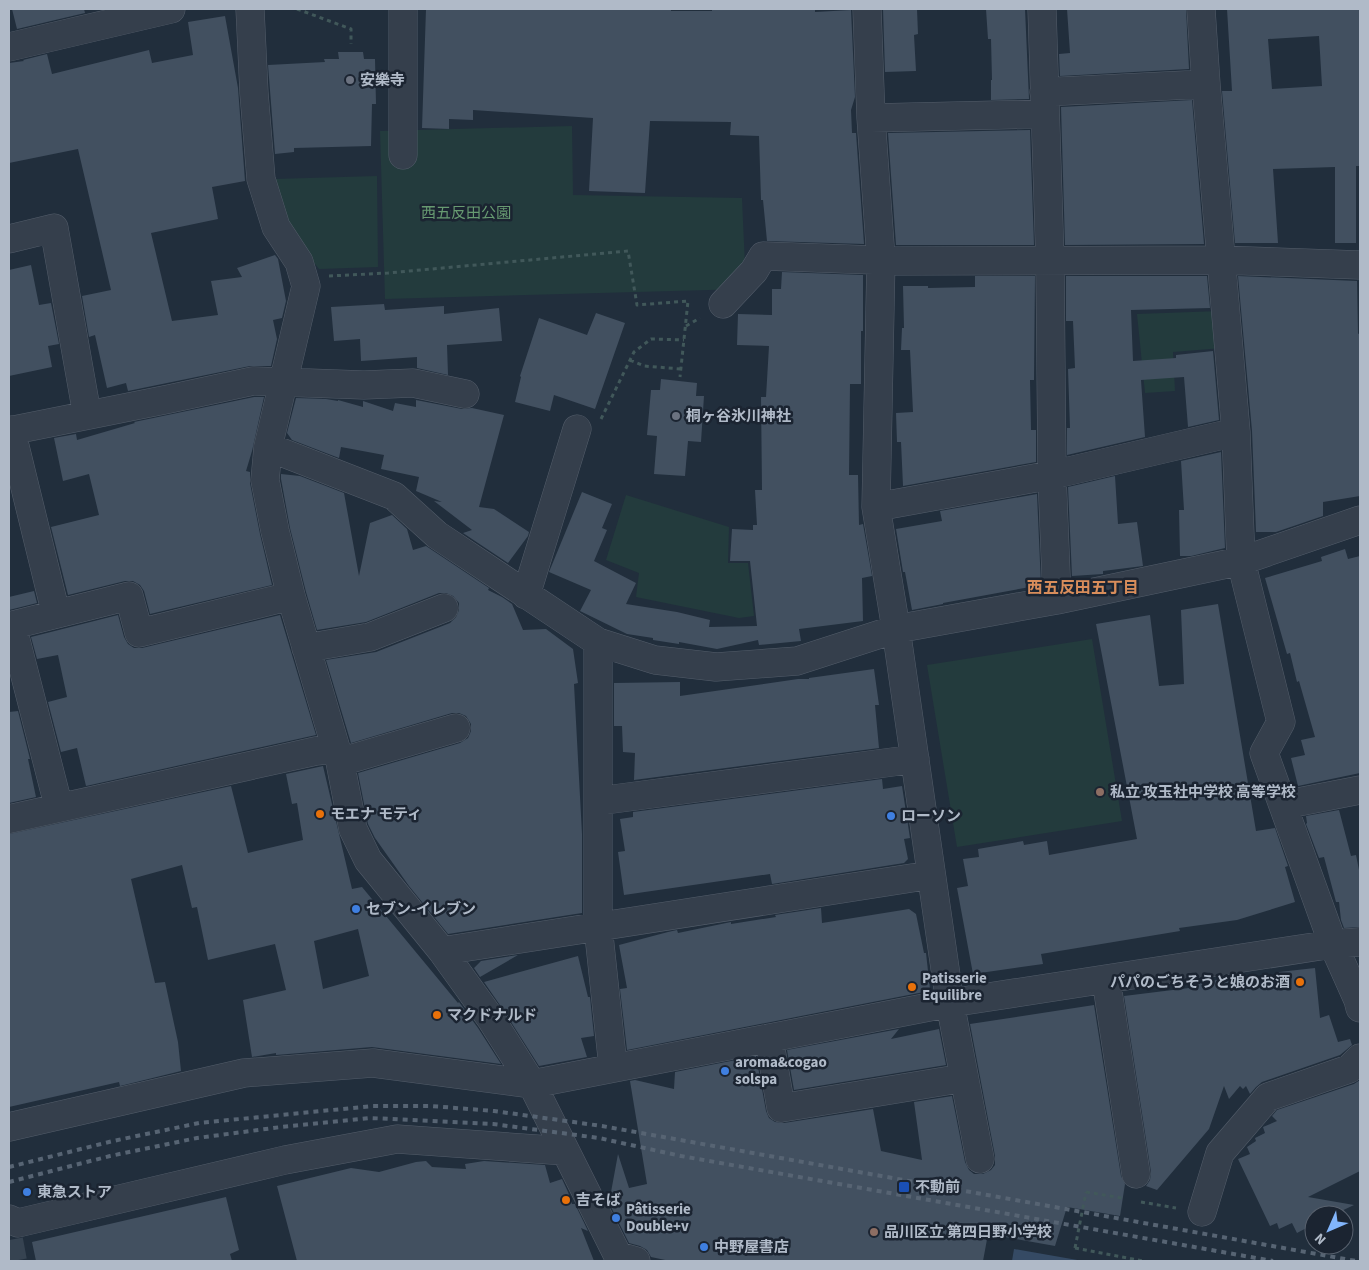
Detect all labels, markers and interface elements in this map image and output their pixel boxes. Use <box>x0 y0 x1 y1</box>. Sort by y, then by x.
place label: 安樂寺 <box>360 70 405 91</box>
marker: 安樂寺 <box>344 74 356 86</box>
park label: 西五反田公園 <box>421 203 511 224</box>
place label: 桐ヶ谷氷川神社 <box>686 406 791 427</box>
marker: 桐ヶ谷氷川神社 <box>670 410 682 422</box>
district label: 西五反田五丁目 <box>1027 577 1139 599</box>
place label: 私立 攻玉社中学校 高等学校 <box>1110 782 1296 803</box>
marker: 私立 攻玉社中学校 高等学校 <box>1094 786 1106 798</box>
place label: モエナ モティ <box>330 804 422 825</box>
place label: ローソン <box>901 806 961 827</box>
marker: モエナ モティ <box>314 808 326 820</box>
marker: ローソン <box>885 810 897 822</box>
place label: セブン-イレブン <box>366 899 476 920</box>
marker: セブン-イレブン <box>350 903 362 915</box>
place label: Patisserie Equilibre <box>922 968 987 1006</box>
place label: パパのごちそうと娘のお酒 <box>1110 972 1290 993</box>
marker: パパのごちそうと娘のお酒 <box>1294 976 1306 988</box>
marker: Patisserie Equilibre <box>906 981 918 993</box>
place label: マクドナルド <box>447 1005 537 1026</box>
marker: マクドナルド <box>431 1009 443 1021</box>
place label: aroma&cogao solspa <box>735 1052 827 1090</box>
marker: aroma&cogao solspa <box>719 1065 731 1077</box>
place label: 不動前 <box>915 1177 960 1198</box>
marker: 不動前 <box>897 1180 911 1194</box>
place label: 東急ストア <box>37 1182 112 1203</box>
marker: 東急ストア <box>21 1186 33 1198</box>
place label: 吉そば <box>576 1190 621 1211</box>
marker: 吉そば <box>560 1194 572 1206</box>
place label: Pâtisserie Double+v <box>626 1199 691 1237</box>
north arrow <box>1304 1205 1354 1255</box>
marker: Pâtisserie Double+v <box>610 1212 622 1224</box>
place label: 品川区立 第四日野小学校 <box>884 1222 1052 1243</box>
marker: 品川区立 第四日野小学校 <box>868 1226 880 1238</box>
text: N <box>1310 1228 1331 1249</box>
place label: 中野屋書店 <box>714 1237 789 1258</box>
marker: 中野屋書店 <box>698 1241 710 1253</box>

